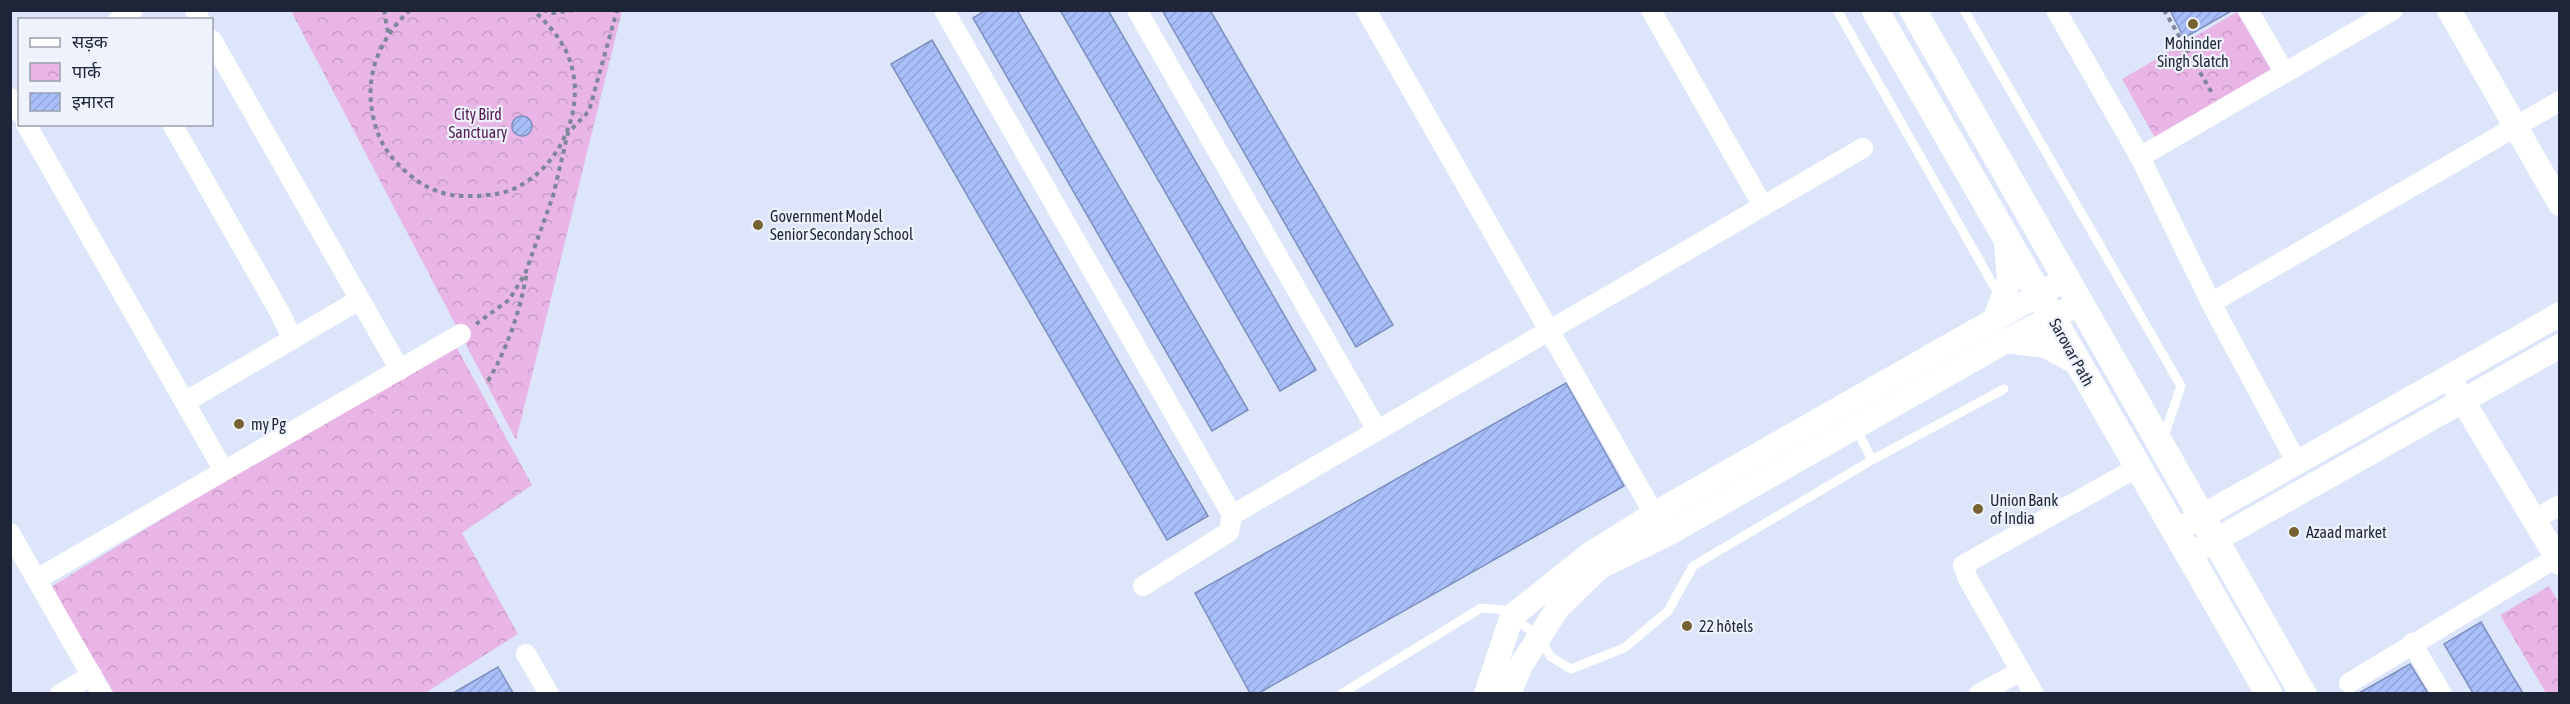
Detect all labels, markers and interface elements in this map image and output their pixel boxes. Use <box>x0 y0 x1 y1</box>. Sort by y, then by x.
marker: Mohinder Singh Slatch <box>2186 17 2200 31</box>
legend <box>18 18 213 126</box>
text: सड़क <box>72 31 109 52</box>
place label: Mohinder Singh Slatch <box>2157 34 2229 71</box>
text: पार्क <box>72 61 102 82</box>
text: इमारत <box>72 91 115 112</box>
park label: City Bird Sanctuary <box>449 105 508 142</box>
place label: Government Model Senior Secondary School <box>770 207 914 244</box>
marker: Government Model Senior Secondary School <box>751 218 765 232</box>
street label: Sarovar Path <box>2046 315 2098 389</box>
place label: my Pg <box>251 415 286 434</box>
marker: my Pg <box>232 417 246 431</box>
place label: Union Bank of India <box>1990 491 2058 527</box>
marker: Union Bank of India <box>1971 502 1985 516</box>
place label: Azaad market <box>2306 523 2387 541</box>
marker: Azaad market <box>2287 525 2301 539</box>
place label: 22 hôtels <box>1699 617 1753 635</box>
marker: 22 hôtels <box>1680 619 1694 633</box>

